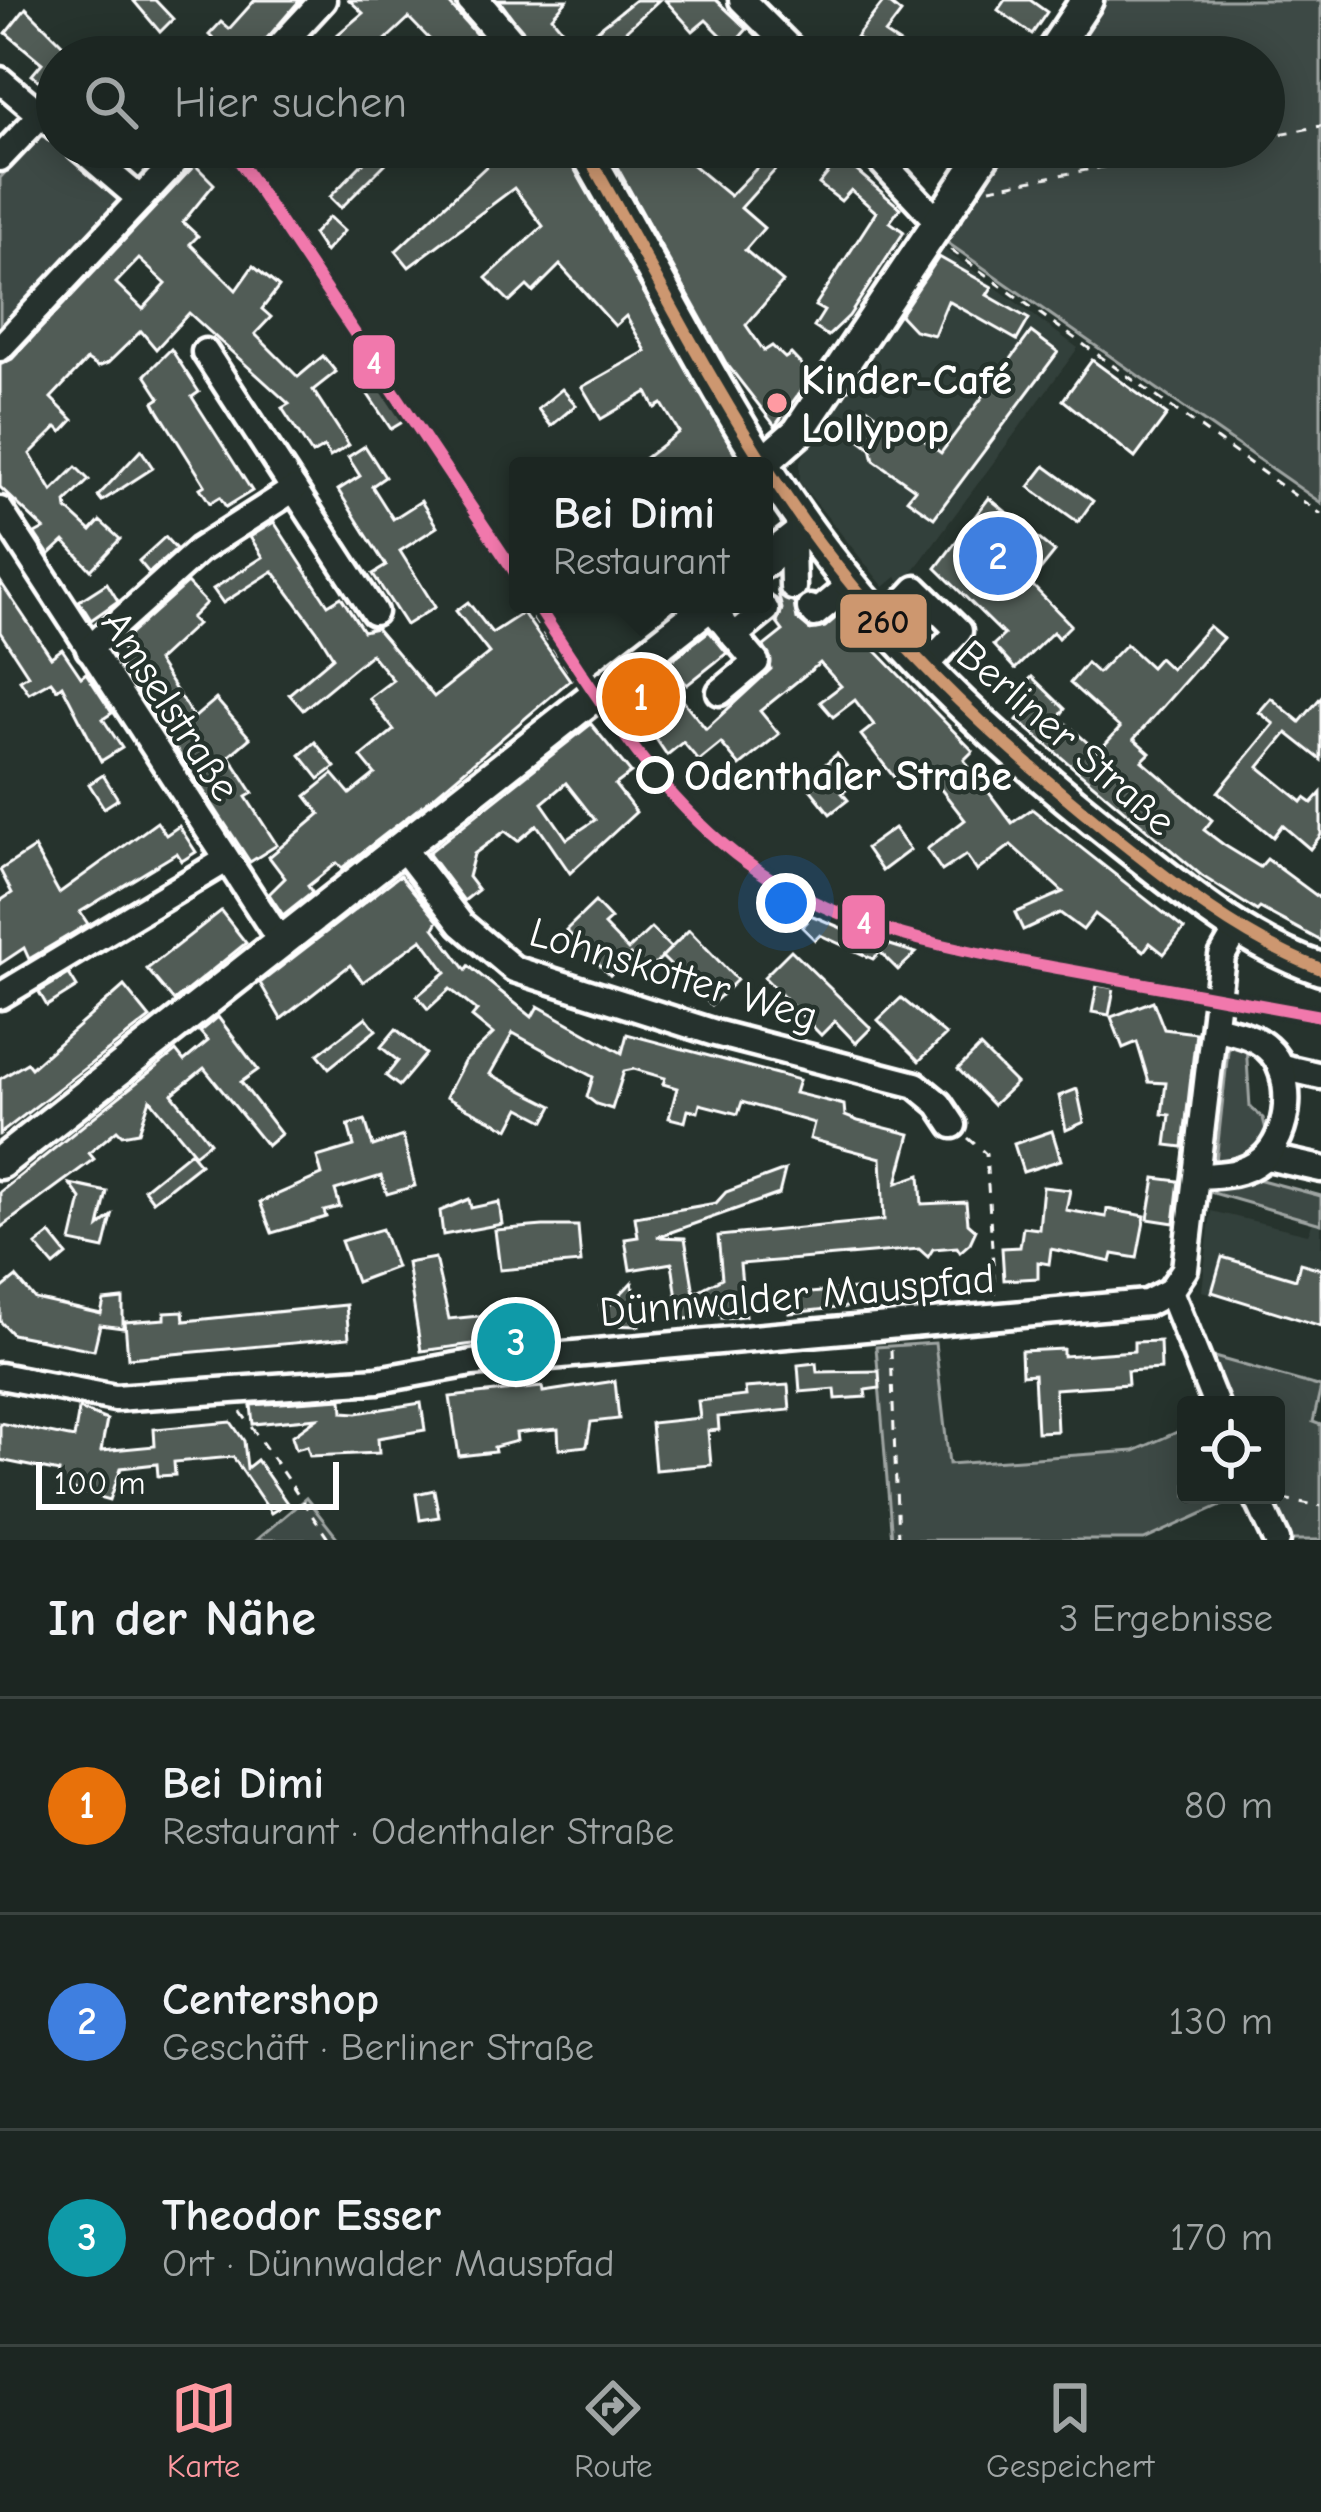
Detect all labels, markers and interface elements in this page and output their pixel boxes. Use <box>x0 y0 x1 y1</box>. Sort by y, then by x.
search box <box>36 36 1285 168</box>
icon: search <box>78 69 144 135</box>
text: Hier suchen <box>174 76 407 128</box>
line badge: 4 <box>351 333 397 391</box>
text: 4 <box>366 344 382 382</box>
place label: Kinder-Café Lollypop <box>801 356 1012 453</box>
marker: Kinder-Café Lollypop <box>764 390 790 416</box>
popup <box>509 457 773 613</box>
text: Bei Dimi <box>553 487 715 539</box>
pin: 2 <box>959 511 1037 601</box>
text: Restaurant <box>553 539 729 584</box>
line badge: 260 <box>838 592 929 650</box>
street label: Amselstraße <box>91 602 250 810</box>
text: 260 <box>857 603 909 641</box>
street label: Berliner Straße <box>947 630 1185 846</box>
pin: 1 <box>602 652 680 742</box>
place label: Odenthaler Straße <box>684 752 1012 801</box>
marker: Odenthaler Straße <box>638 758 672 792</box>
your location <box>756 873 816 933</box>
line badge: 4 <box>840 893 887 951</box>
text: 4 <box>856 904 872 942</box>
street label: Lohnskotter Weg <box>524 907 823 1041</box>
street label: Dünnwalder Mauspfad <box>598 1254 997 1337</box>
pin: 3 <box>477 1297 555 1387</box>
map controls <box>1177 1396 1285 1504</box>
button: locate <box>1177 1396 1285 1504</box>
scale bar <box>36 1456 339 1509</box>
text: 100 m <box>54 1464 146 1502</box>
text: In der Nähe <box>48 1589 316 1648</box>
text: 3 Ergebnisse <box>1059 1596 1273 1641</box>
text: Bei Dimi <box>162 1757 324 1809</box>
text: 1 <box>79 1783 95 1828</box>
text: 80 m <box>1184 1783 1273 1828</box>
text: Restaurant · Odenthaler Straße <box>162 1809 674 1854</box>
text: Centershop <box>162 1973 379 2025</box>
text: 2 <box>77 1999 97 2044</box>
text: 130 m <box>1169 1999 1273 2044</box>
text: Geschäft · Berliner Straße <box>162 2025 594 2070</box>
text: Theodor Esser <box>162 2189 441 2241</box>
text: 3 <box>77 2215 97 2260</box>
text: 170 m <box>1170 2215 1273 2260</box>
text: Ort · Dünnwalder Mauspfad <box>162 2241 615 2286</box>
tab: Karte <box>167 2375 240 2485</box>
tab: Route <box>574 2375 653 2485</box>
tab: Gespeichert <box>986 2375 1154 2485</box>

